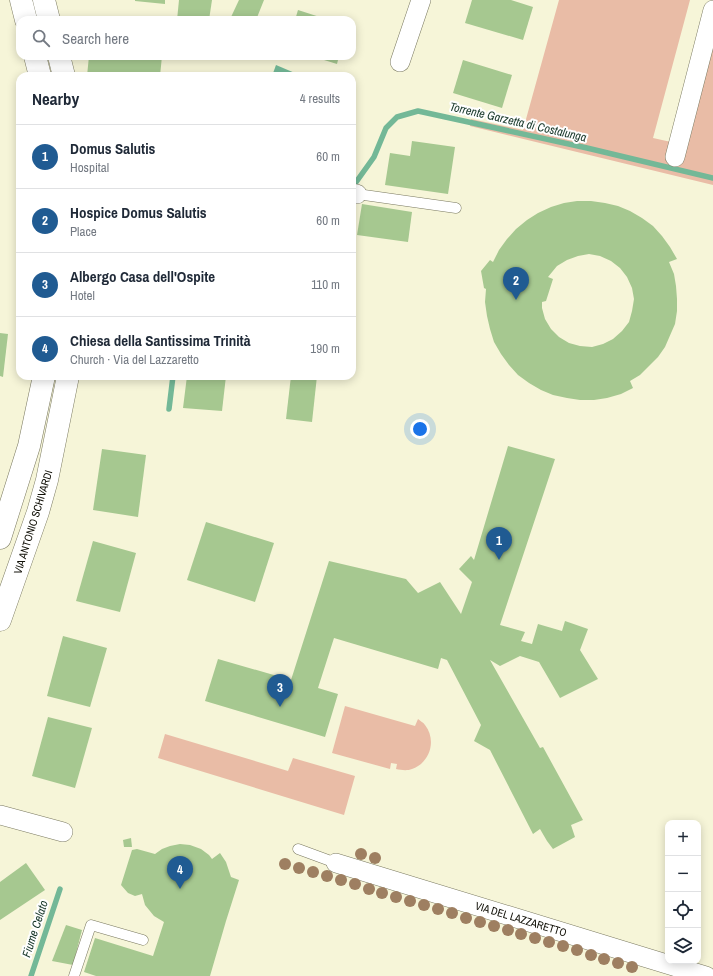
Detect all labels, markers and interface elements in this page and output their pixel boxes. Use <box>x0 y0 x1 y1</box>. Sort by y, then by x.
search box <box>16 16 356 60</box>
icon: search <box>30 27 52 49</box>
text: Search here <box>62 28 129 49</box>
text: Nearby <box>32 87 79 110</box>
text: 4 results <box>300 90 340 107</box>
water label: Torrente Garzetta di Costalunga <box>448 98 588 146</box>
text: Domus Salutis <box>70 138 155 159</box>
text: 1 <box>42 148 48 165</box>
text: 60 m <box>316 148 340 165</box>
text: Hospital <box>70 159 109 176</box>
text: Hospice Domus Salutis <box>70 202 207 223</box>
text: 2 <box>42 212 48 229</box>
text: 60 m <box>316 212 340 229</box>
text: Place <box>70 223 97 240</box>
text: Albergo Casa dell'Ospite <box>70 266 215 287</box>
pin: 2 <box>503 267 529 300</box>
text: 3 <box>42 276 48 293</box>
text: 110 m <box>311 276 340 293</box>
text: Hotel <box>70 287 95 304</box>
text: Chiesa della Santissima Trinità <box>70 330 251 351</box>
text: 4 <box>42 340 48 357</box>
text: 190 m <box>310 340 340 357</box>
text: Church · Via del Lazzaretto <box>70 351 199 368</box>
your location <box>410 419 430 439</box>
street label: VIA ANTONIO SCHIVARDI <box>11 468 55 576</box>
pin: 1 <box>486 527 512 560</box>
pin: 3 <box>267 674 293 707</box>
map controls <box>665 820 701 964</box>
button: + <box>665 820 701 856</box>
pin: 4 <box>167 856 193 889</box>
button: − <box>665 856 701 892</box>
button: locate <box>665 892 701 928</box>
water label: Fiume Celato <box>18 898 52 960</box>
street label: VIA DEL LAZZARETTO <box>474 898 568 940</box>
button: layers <box>665 928 701 964</box>

